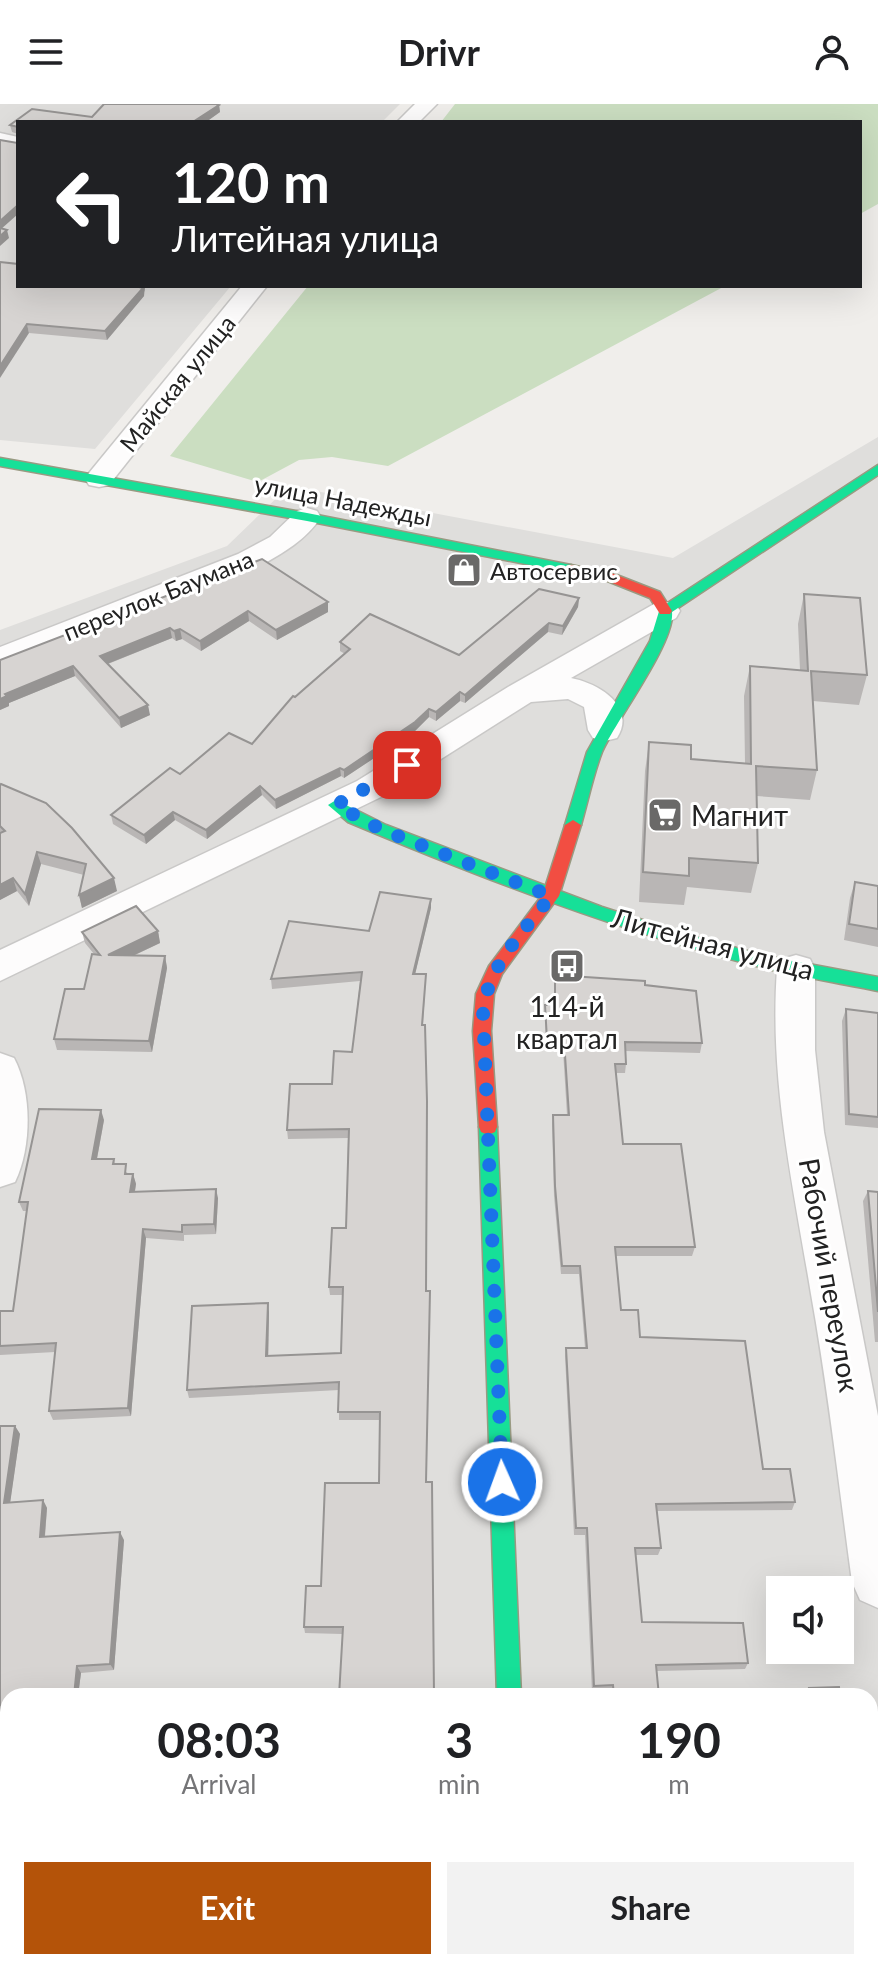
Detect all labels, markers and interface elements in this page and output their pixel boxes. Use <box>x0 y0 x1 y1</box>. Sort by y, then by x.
icon: menu <box>24 30 68 74</box>
text: Drivr <box>398 30 480 74</box>
icon: person <box>810 30 854 74</box>
text: 120 m <box>172 148 330 215</box>
icon: left <box>40 152 144 256</box>
text: Литейная улица <box>172 216 439 260</box>
street label: Майская улица <box>113 309 241 457</box>
street label: улица Надежды <box>252 469 434 531</box>
street label: переулок Баумана <box>59 544 257 646</box>
shop icon: Автосервис <box>445 551 483 589</box>
place label: Автосервис <box>490 556 618 585</box>
pin <box>373 731 441 799</box>
icon: arrive <box>385 743 429 787</box>
supermarket icon: Магнит <box>646 796 684 834</box>
place label: Магнит <box>691 798 788 832</box>
street label: Литейная улица <box>607 899 818 986</box>
bus stop icon: 114-й квартал <box>548 947 586 985</box>
place label: 114-й квартал <box>516 989 618 1055</box>
street label: Рабочий переулок <box>793 1155 867 1395</box>
position arrow <box>460 1440 544 1524</box>
map controls <box>766 1576 854 1664</box>
button: sound <box>766 1576 854 1664</box>
text: 08:03 <box>157 1711 281 1768</box>
text: 3 <box>445 1711 473 1768</box>
text: 190 <box>637 1711 721 1768</box>
text: Arrival <box>182 1768 256 1800</box>
text: min <box>438 1768 480 1800</box>
text: m <box>668 1768 690 1800</box>
button: Exit <box>24 1862 431 1954</box>
button: Share <box>447 1862 854 1954</box>

